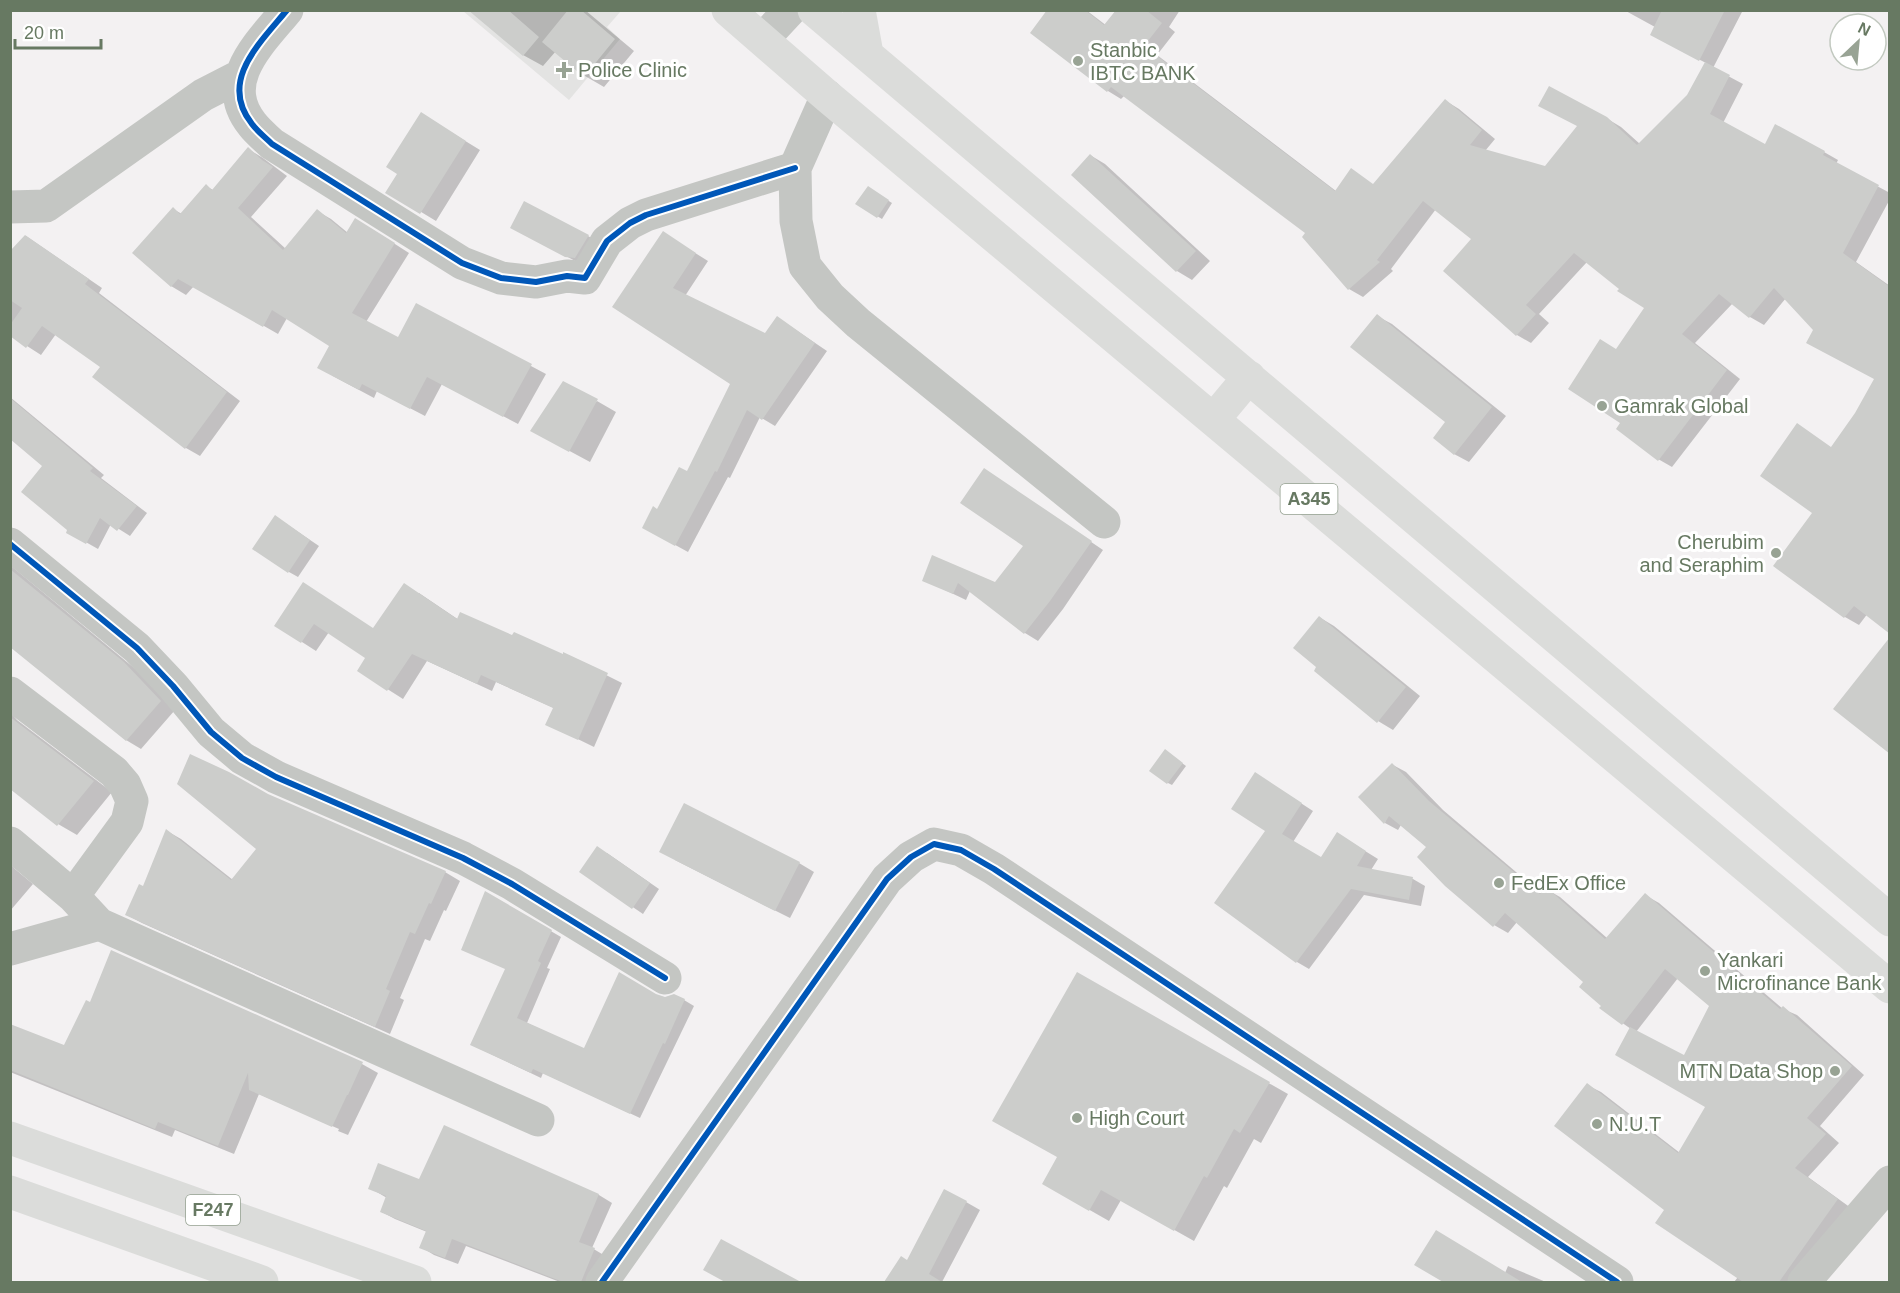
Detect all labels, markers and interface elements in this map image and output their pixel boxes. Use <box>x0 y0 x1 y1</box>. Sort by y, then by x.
scale bar <box>15 12 100 50</box>
north arrow <box>1828 12 1888 72</box>
text: N <box>1855 19 1873 39</box>
text: 20 m <box>24 23 64 43</box>
place label: Stanbic IBTC BANK <box>1090 39 1196 84</box>
marker: Stanbic IBTC BANK <box>1071 54 1085 68</box>
place label: Police Clinic <box>578 59 687 81</box>
marker: Police Clinic <box>555 61 573 79</box>
place label: Gamrak Global <box>1614 395 1749 417</box>
marker: Gamrak Global <box>1595 399 1609 413</box>
road number: A345 <box>1280 484 1338 514</box>
place label: Cherubim and Seraphim <box>1639 531 1764 576</box>
marker: Cherubim and Seraphim <box>1769 546 1783 560</box>
place label: FedEx Office <box>1511 872 1626 894</box>
marker: FedEx Office <box>1492 876 1506 890</box>
place label: Yankari Microfinance Bank <box>1717 949 1883 994</box>
marker: Yankari Microfinance Bank <box>1698 964 1712 978</box>
place label: MTN Data Shop <box>1680 1060 1823 1082</box>
marker: MTN Data Shop <box>1828 1064 1842 1078</box>
place label: High Court <box>1089 1107 1185 1129</box>
marker: High Court <box>1070 1111 1084 1125</box>
place label: N.U.T <box>1609 1113 1661 1135</box>
marker: N.U.T <box>1590 1117 1604 1131</box>
road number: F247 <box>186 1195 240 1225</box>

